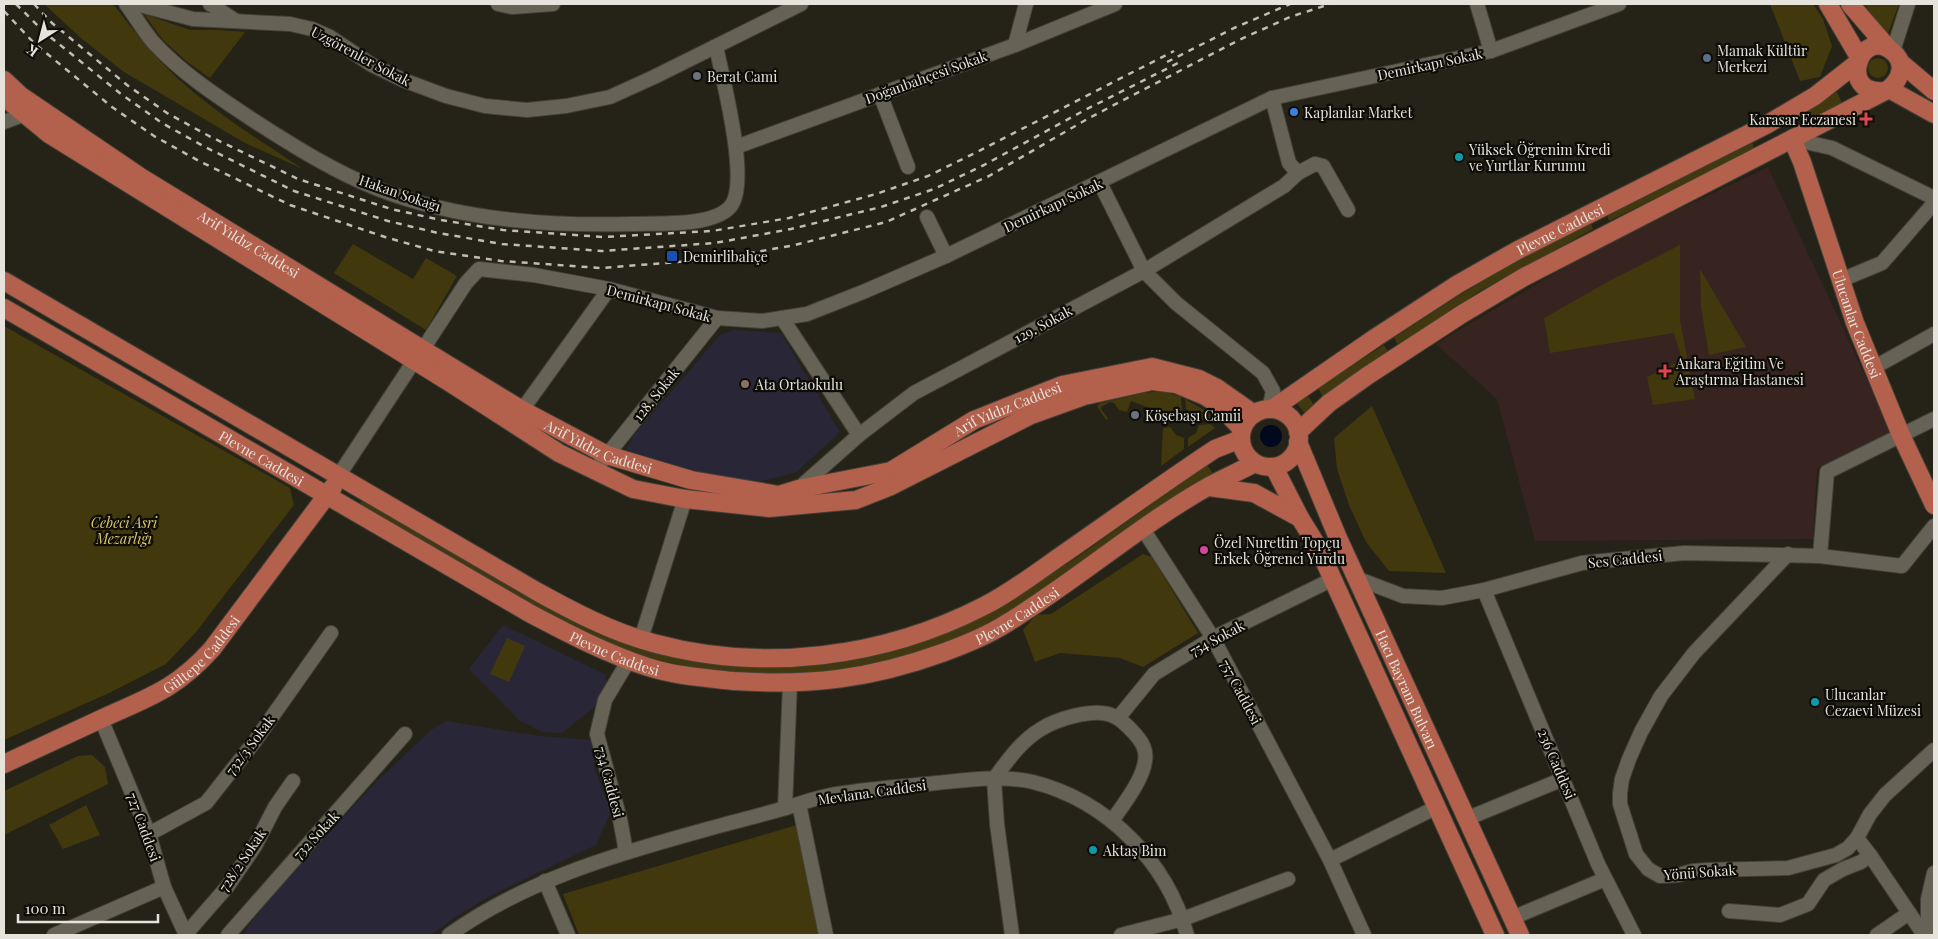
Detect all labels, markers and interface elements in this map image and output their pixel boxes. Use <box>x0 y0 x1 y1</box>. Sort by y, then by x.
north arrow <box>15 15 65 65</box>
street label: Uzgörenler Sokak <box>308 22 414 90</box>
text: K <box>22 40 42 62</box>
place label: Mamak Kültür Merkezi <box>1717 41 1808 76</box>
street label: Demirkapı Sokak <box>1376 43 1485 84</box>
street label: Doğanbahçesi Sokak <box>862 46 990 108</box>
marker: Mamak Kültür Merkezi <box>1701 52 1713 64</box>
place label: Berat Cami <box>707 67 777 86</box>
marker: Berat Cami <box>691 70 703 82</box>
place label: Kaplanlar Market <box>1304 103 1413 122</box>
marker: Kaplanlar Market <box>1288 106 1300 118</box>
place label: Karasar Eczanesi <box>1749 110 1856 129</box>
marker: Karasar Eczanesi <box>1860 113 1872 125</box>
place label: Yüksek Öğrenim Kredi ve Yurtlar Kurumu <box>1468 140 1611 175</box>
marker: Yüksek Öğrenim Kredi ve Yurtlar Kurumu <box>1453 151 1465 163</box>
street label: Hakan Sokağı <box>357 170 443 216</box>
street label: Demirkapı Sokak <box>1000 174 1106 236</box>
street label: Plevne Caddesi <box>1513 199 1607 259</box>
street label: Arif Yıldız Caddesi <box>194 205 303 282</box>
place label: Demirlibahçe <box>683 247 768 266</box>
marker: Demirlibahçe <box>665 249 679 263</box>
street label: Ulucanlar Caddesi <box>1829 267 1886 381</box>
street label: Demirkapı Sokak <box>605 280 714 326</box>
street label: 129. Sokak <box>1011 301 1076 347</box>
place label: Ankara Eğitim Ve Araştırma Hastanesi <box>1675 354 1804 389</box>
street label: 128. Sokak <box>629 363 684 425</box>
marker: Ankara Eğitim Ve Araştırma Hastanesi <box>1658 364 1672 378</box>
place label: Ata Ortaokulu <box>754 375 843 394</box>
street label: Arif Yıldız Caddesi <box>949 377 1064 440</box>
marker: Ata Ortaokulu <box>739 378 751 390</box>
place label: Köşebaşı Camii <box>1145 406 1241 425</box>
marker: Köşebaşı Camii <box>1129 409 1141 421</box>
street label: Arif Yıldız Caddesi <box>541 414 655 477</box>
street label: Plevne Caddesi <box>216 426 308 490</box>
park label: Cebeci Asri Mezarlığı <box>91 513 158 548</box>
place label: Özel Nurettin Topçu Erkek Öğrenci Yurdu <box>1214 533 1345 568</box>
marker: Özel Nurettin Topçu Erkek Öğrenci Yurdu <box>1198 544 1210 556</box>
street label: Ses Caddesi <box>1587 546 1663 572</box>
street label: Plevne Caddesi <box>972 582 1063 648</box>
street label: Gültepe Caddesi <box>159 611 244 697</box>
street label: 754 Sokak <box>1186 616 1248 660</box>
street label: Plevne Caddesi <box>567 626 662 679</box>
street label: Hacı Bayram Bulvarı <box>1372 626 1443 751</box>
street label: 757 Caddesi <box>1216 656 1266 728</box>
place label: Ulucanlar Cezaevi Müzesi <box>1825 685 1921 720</box>
marker: Ulucanlar Cezaevi Müzesi <box>1809 696 1821 708</box>
street label: 732/3 Sokak <box>221 711 279 779</box>
street label: 236 Caddesi <box>1534 726 1580 802</box>
street label: 734 Caddesi <box>591 744 629 820</box>
street label: Mevlana. Caddesi <box>817 775 927 809</box>
street label: 727 Caddesi <box>123 790 165 864</box>
street label: 732 Sokak <box>289 807 343 863</box>
street label: 728/2 Sokak <box>214 825 270 895</box>
place label: Aktaş Bim <box>1102 841 1167 860</box>
marker: Aktaş Bim <box>1087 844 1099 856</box>
street label: Yönü Sokak <box>1662 860 1737 884</box>
scale bar <box>18 892 158 924</box>
text: 100 m <box>25 898 66 918</box>

